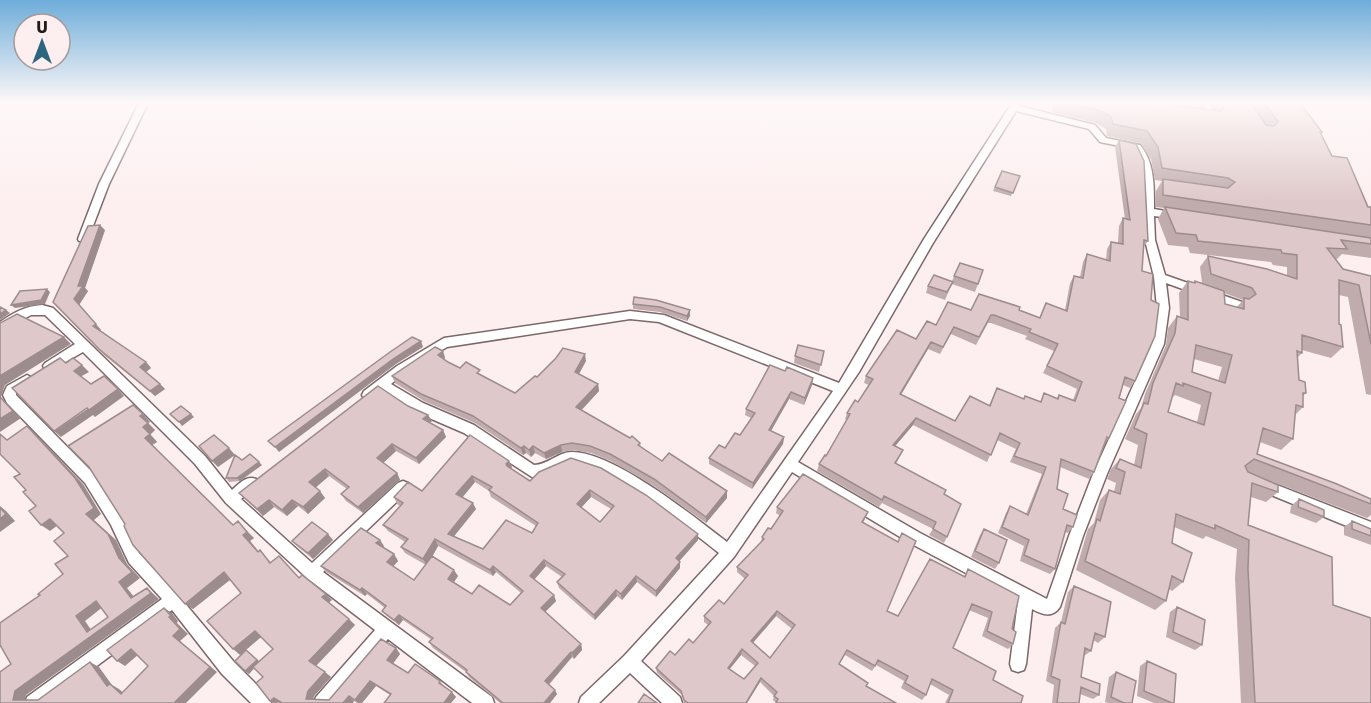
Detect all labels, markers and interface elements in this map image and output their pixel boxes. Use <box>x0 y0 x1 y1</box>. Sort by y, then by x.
north arrow <box>12 12 72 72</box>
text: U <box>36 18 48 37</box>

